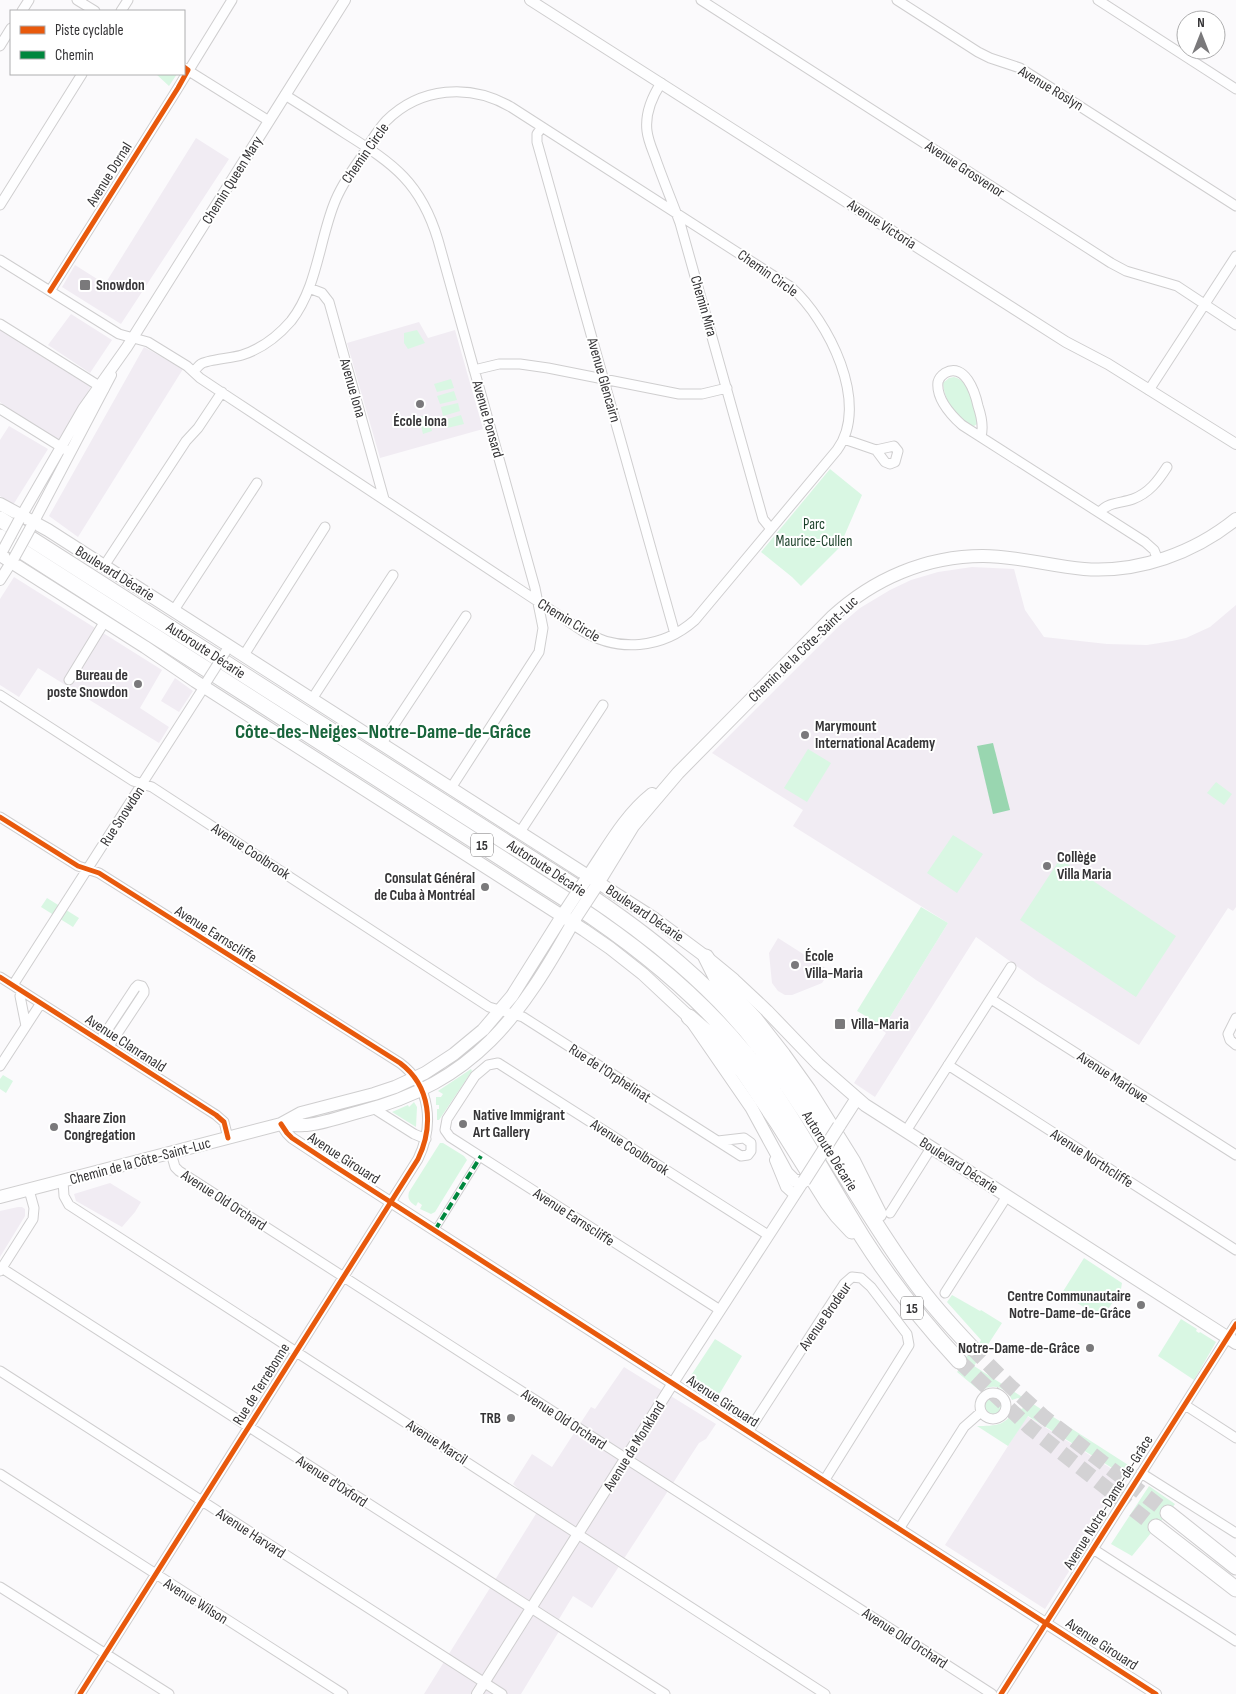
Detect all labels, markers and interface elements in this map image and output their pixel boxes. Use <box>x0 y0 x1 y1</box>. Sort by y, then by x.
legend <box>10 10 185 75</box>
north arrow <box>1176 10 1226 60</box>
text: N <box>1197 14 1205 31</box>
text: Piste cyclable <box>55 21 124 40</box>
text: Chemin <box>55 46 94 65</box>
street label: Avenue Roslyn <box>1014 61 1087 115</box>
street label: Chemin Circle <box>338 119 393 187</box>
street label: Chemin Queen Mary <box>198 132 267 228</box>
street label: Avenue Grosvenor <box>921 136 1009 203</box>
street label: Avenue Dornal <box>82 139 137 211</box>
street label: Avenue Victoria <box>843 195 920 254</box>
street label: Chemin Circle <box>734 246 802 301</box>
street label: Chemin Mira <box>686 273 721 339</box>
place label: Snowdon <box>96 276 145 295</box>
marker: Snowdon <box>78 278 92 292</box>
street label: Avenue Glencairn <box>582 335 625 425</box>
street label: Avenue Iona <box>335 355 370 420</box>
street label: Avenue Ponsard <box>467 377 508 460</box>
marker: École Iona <box>414 398 426 410</box>
place label: École Iona <box>393 412 447 431</box>
park label: Parc Maurice-Cullen <box>775 515 853 551</box>
street label: Boulevard Décarie <box>72 542 158 605</box>
street label: Chemin de la Côte-Saint-Luc <box>745 592 862 707</box>
street label: Chemin Circle <box>534 594 604 647</box>
street label: Autoroute Décarie <box>162 617 249 683</box>
place label: Bureau de poste Snowdon <box>47 666 128 702</box>
marker: Bureau de poste Snowdon <box>132 678 144 690</box>
place label: Marymount International Academy <box>815 717 936 753</box>
district label: Côte-des-Neiges–Notre-Dame-de-Grâce <box>235 720 531 744</box>
marker: Marymount International Academy <box>799 729 811 741</box>
street label: Rue Snowdon <box>96 783 149 850</box>
street label: Avenue Coolbrook <box>207 818 294 884</box>
road number: 15 <box>471 834 493 856</box>
street label: Autoroute Décarie <box>503 835 590 901</box>
place label: Collège Villa Maria <box>1057 848 1111 884</box>
marker: Collège Villa Maria <box>1041 860 1053 872</box>
place label: Consulat Général de Cuba à Montréal <box>374 869 475 905</box>
street label: Boulevard Décarie <box>602 880 687 946</box>
marker: Consulat Général de Cuba à Montréal <box>479 881 491 893</box>
street label: Avenue Earnscliffe <box>170 901 260 967</box>
place label: École Villa-Maria <box>805 947 863 983</box>
marker: École Villa-Maria <box>789 959 801 971</box>
street label: Avenue Clanranald <box>81 1010 170 1077</box>
place label: Villa-Maria <box>851 1015 909 1034</box>
marker: Villa-Maria <box>833 1017 847 1031</box>
street label: Rue de l'Orphelinat <box>565 1040 655 1107</box>
street label: Avenue Marlowe <box>1073 1047 1152 1108</box>
place label: Native Immigrant Art Gallery <box>472 1106 565 1142</box>
street label: Autoroute Décarie <box>797 1107 862 1195</box>
place label: Shaare Zion Congregation <box>64 1109 136 1145</box>
street label: Avenue Coolbrook <box>586 1114 673 1180</box>
marker: Native Immigrant Art Gallery <box>457 1118 469 1130</box>
marker: Shaare Zion Congregation <box>48 1121 60 1133</box>
street label: Avenue Northcliffe <box>1046 1124 1137 1192</box>
street label: Avenue Girouard <box>303 1128 383 1189</box>
street label: Boulevard Décarie <box>916 1133 1002 1198</box>
street label: Chemin de la Côte-Saint-Luc <box>68 1134 213 1189</box>
street label: Avenue Old Orchard <box>177 1165 270 1235</box>
street label: Avenue Earnscliffe <box>529 1184 618 1251</box>
street label: Avenue Brodeur <box>794 1278 856 1355</box>
place label: Centre Communautaire Notre-Dame-de-Grâce <box>1007 1287 1131 1323</box>
road number: 15 <box>901 1296 923 1320</box>
marker: Centre Communautaire Notre-Dame-de-Grâce <box>1135 1299 1147 1311</box>
place label: Notre-Dame-de-Grâce <box>958 1339 1080 1358</box>
street label: Rue de Terrebonne <box>229 1340 294 1429</box>
marker: Notre-Dame-de-Grâce <box>1084 1342 1096 1354</box>
street label: Avenue Girouard <box>682 1371 762 1432</box>
street label: Avenue Old Orchard <box>517 1384 610 1454</box>
street label: Avenue de Monkland <box>599 1398 670 1496</box>
place label: TRB <box>480 1409 501 1428</box>
marker: TRB <box>505 1412 517 1424</box>
street label: Avenue Marcil <box>402 1415 471 1469</box>
street label: Avenue Notre-Dame-de-Grâce <box>1059 1432 1157 1574</box>
street label: Avenue d'Oxford <box>292 1451 371 1512</box>
street label: Avenue Harvard <box>212 1504 289 1563</box>
street label: Avenue Wilson <box>159 1574 231 1629</box>
street label: Avenue Old Orchard <box>858 1603 951 1673</box>
street label: Avenue Girouard <box>1061 1614 1141 1675</box>

